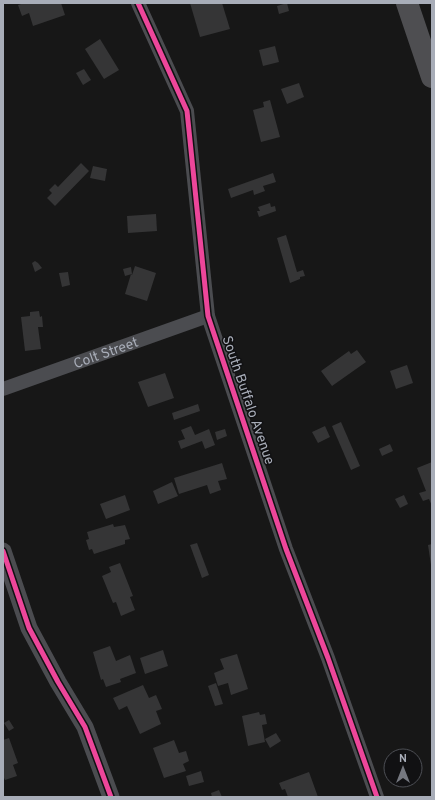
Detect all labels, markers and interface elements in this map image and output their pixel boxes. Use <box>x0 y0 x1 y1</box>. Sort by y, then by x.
street label: Colt Street <box>71 334 141 373</box>
street label: South Buffalo Avenue <box>218 334 278 467</box>
north arrow <box>383 748 423 788</box>
text: N <box>399 752 407 766</box>

